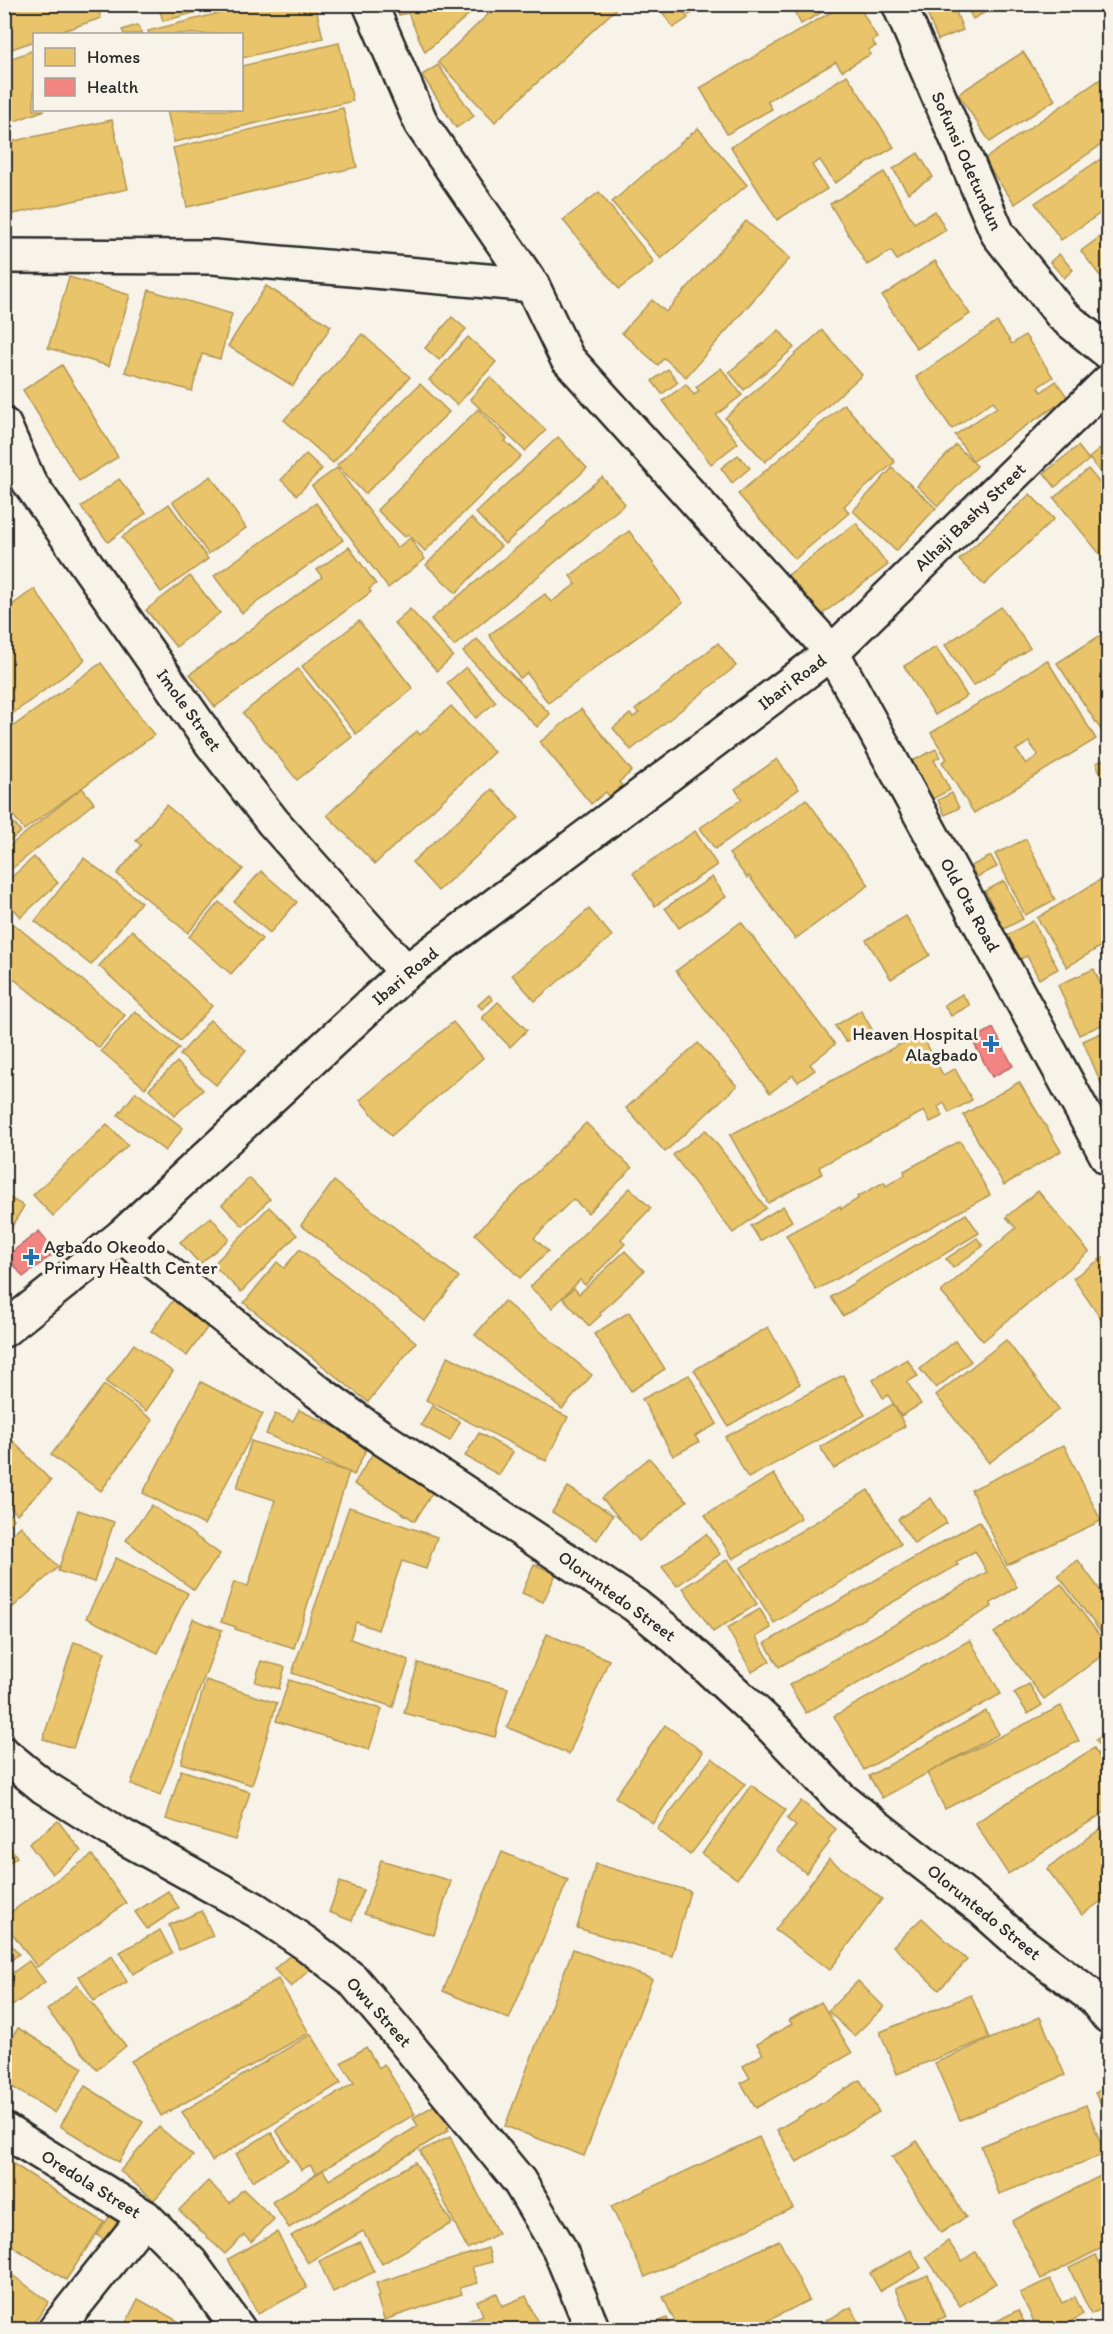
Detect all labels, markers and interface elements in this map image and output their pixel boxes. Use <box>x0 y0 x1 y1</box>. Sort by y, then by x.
legend <box>33 33 243 111</box>
text: Homes <box>87 46 140 68</box>
text: Health <box>87 76 139 98</box>
street label: Sofunsi Odetundun <box>926 88 1008 234</box>
street label: Alhaji Bashy Street <box>910 458 1031 576</box>
street label: Ibari Road <box>753 649 831 715</box>
street label: Imole Street <box>152 664 226 756</box>
street label: Old Ota Road <box>935 854 1005 956</box>
street label: Ibari Road <box>367 942 443 1010</box>
place label: Heaven Hospital Alagbado <box>852 1023 978 1066</box>
marker: Heaven Hospital Alagbado <box>982 1035 1000 1053</box>
place label: Agbado Okeodo Primary Health Center <box>44 1236 218 1279</box>
marker: Agbado Okeodo Primary Health Center <box>22 1248 40 1266</box>
street label: Oloruntedo Street <box>554 1546 681 1646</box>
street label: Oloruntedo Street <box>922 1859 1046 1965</box>
street label: Owu Street <box>342 1972 417 2052</box>
street label: Oredola Street <box>37 2145 145 2224</box>

